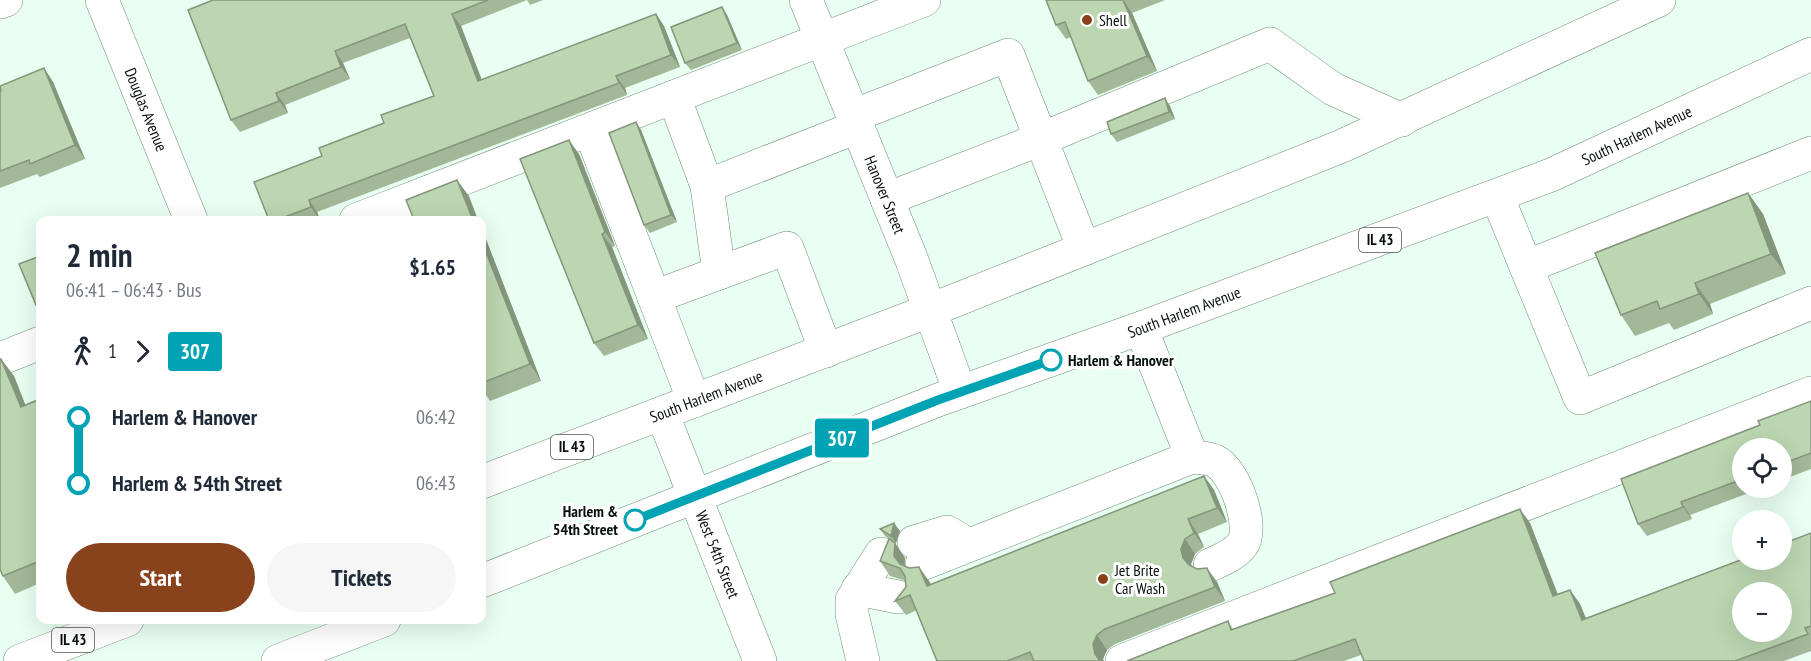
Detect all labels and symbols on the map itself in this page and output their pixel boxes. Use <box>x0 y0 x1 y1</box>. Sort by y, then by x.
place label: Shell <box>1099 10 1127 30</box>
marker: Shell <box>1080 13 1094 27</box>
street label: Douglas Avenue <box>120 65 172 154</box>
street label: South Harlem Avenue <box>1578 101 1695 169</box>
street label: Hanover Street <box>860 153 910 237</box>
road number: IL 43 <box>1359 228 1401 252</box>
street label: South Harlem Avenue <box>1125 282 1243 342</box>
marker: Harlem & Hanover <box>1040 349 1062 371</box>
place label: Harlem & Hanover <box>1068 350 1174 370</box>
street label: South Harlem Avenue <box>647 365 765 427</box>
line badge: 307 <box>808 418 876 458</box>
road number: IL 43 <box>551 435 593 459</box>
place label: Harlem & 54th Street <box>553 501 618 539</box>
street label: West 54th Street <box>692 508 744 602</box>
marker: Harlem & 54th Street <box>624 509 646 531</box>
place label: Jet Brite Car Wash <box>1114 560 1165 598</box>
marker: Jet Brite Car Wash <box>1096 572 1110 586</box>
road number: IL 43 <box>52 628 94 652</box>

